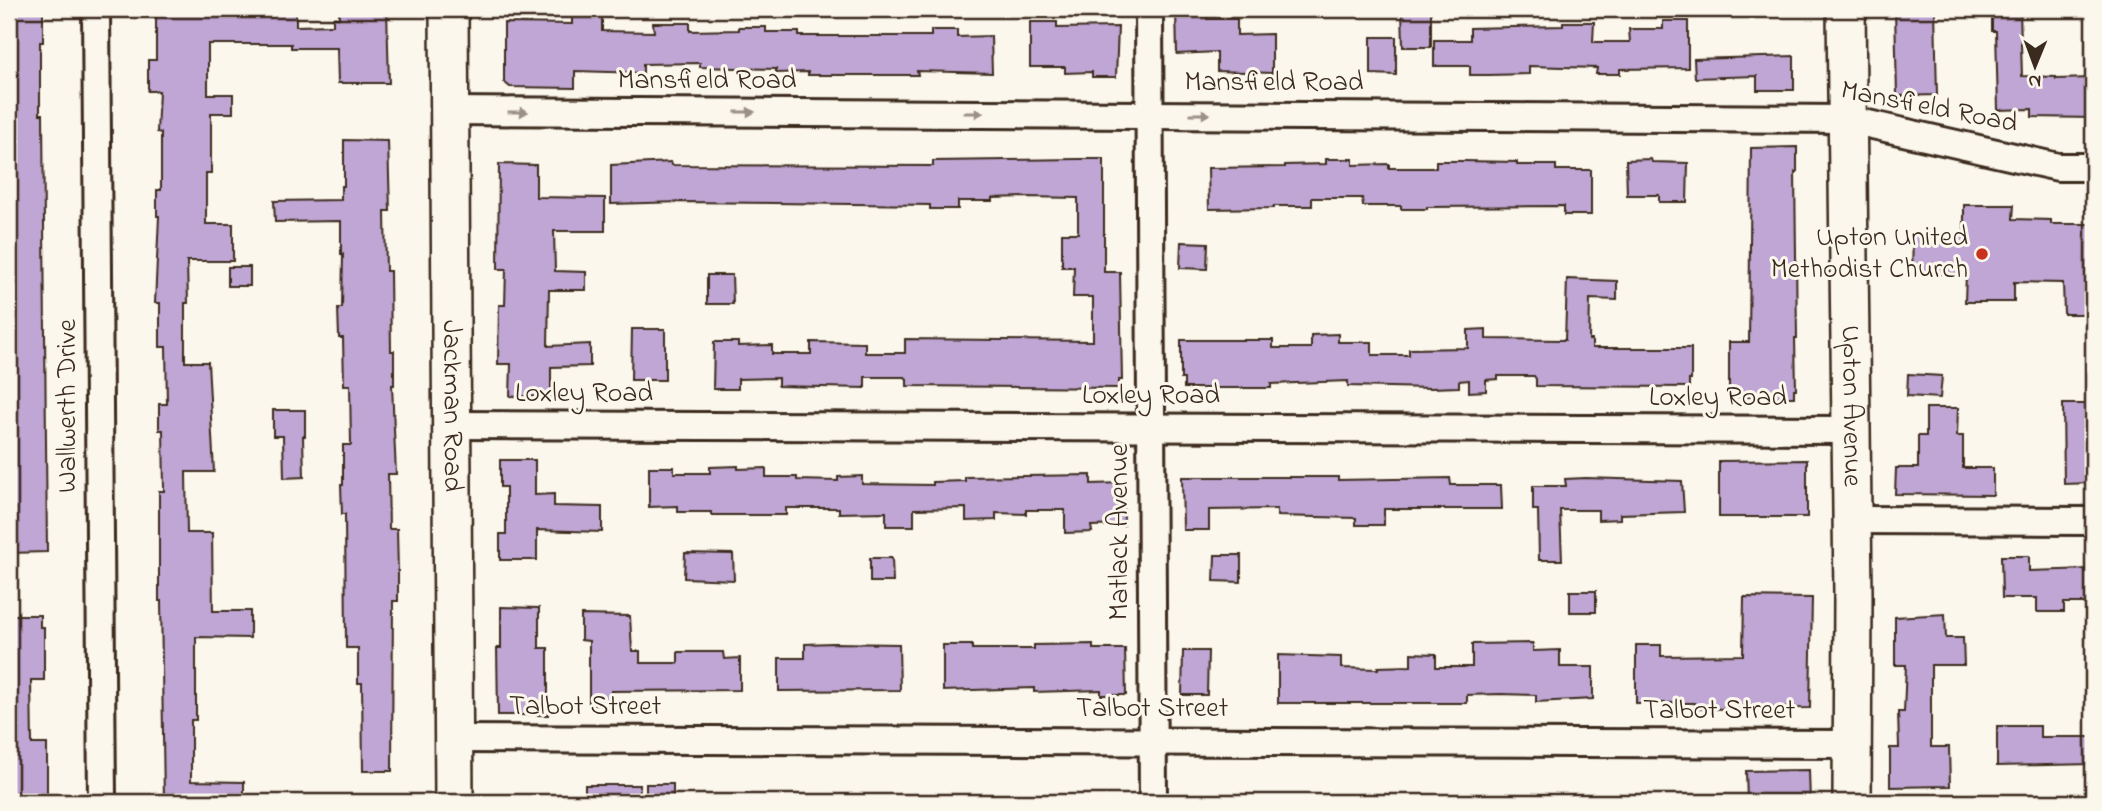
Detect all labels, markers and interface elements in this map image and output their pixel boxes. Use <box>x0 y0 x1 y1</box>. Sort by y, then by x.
north arrow <box>2000 32 2070 102</box>
street label: Mansfield Road <box>617 61 797 102</box>
street label: Mansfield Road <box>1184 63 1364 104</box>
text: N <box>2028 67 2041 94</box>
street label: Mansfield Road <box>1837 71 2021 145</box>
one-way arrow <box>507 106 529 118</box>
one-way arrow <box>734 106 756 118</box>
one-way arrow <box>962 107 984 119</box>
one-way arrow <box>1189 108 1211 120</box>
place label: Upton United Methodist Church <box>1771 218 1968 291</box>
marker: Upton United Methodist Church <box>1974 246 1990 262</box>
street label: Wallwerth Drive <box>48 319 89 493</box>
street label: Jackman Road <box>430 320 473 492</box>
street label: Upton Avenue <box>1829 325 1872 487</box>
street label: Loxley Road <box>515 374 653 415</box>
street label: Loxley Road <box>1082 376 1220 417</box>
street label: Loxley Road <box>1649 378 1787 419</box>
street label: Matlack Avenue <box>1100 443 1141 620</box>
street label: Talbot Street <box>509 687 661 728</box>
street label: Talbot Street <box>1076 689 1228 730</box>
street label: Talbot Street <box>1643 691 1795 732</box>

